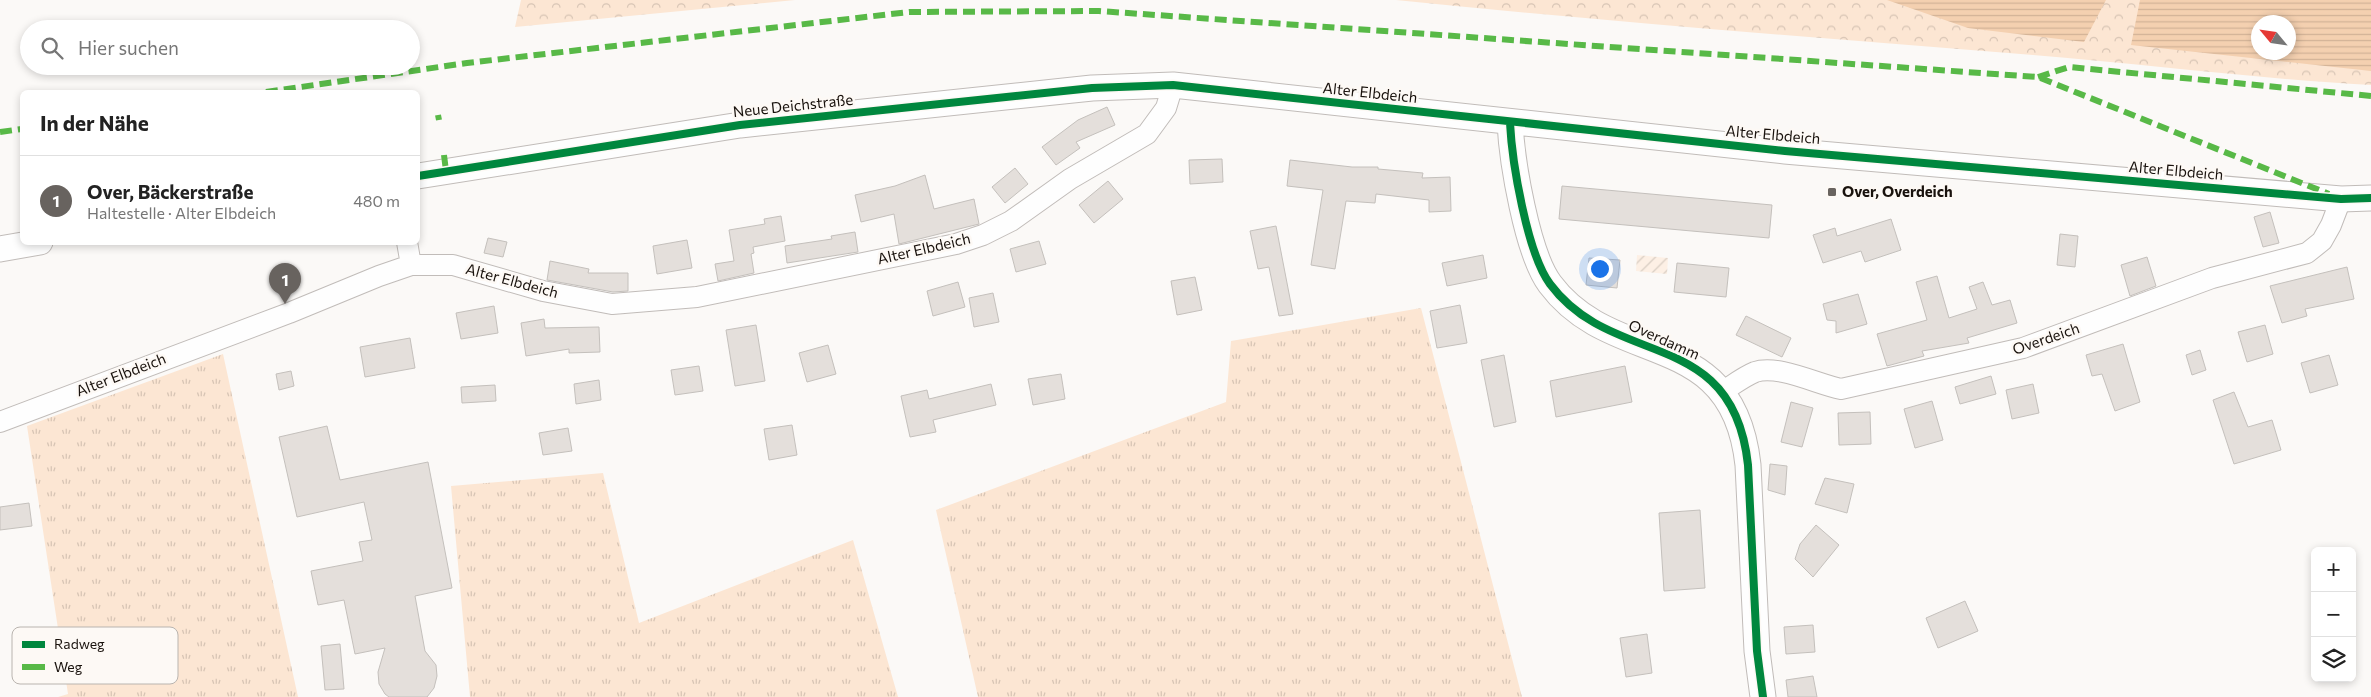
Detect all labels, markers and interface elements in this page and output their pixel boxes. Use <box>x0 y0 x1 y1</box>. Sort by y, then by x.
north arrow <box>2251 15 2296 60</box>
search box <box>20 20 420 75</box>
icon: search <box>38 34 66 62</box>
text: Hier suchen <box>78 36 179 59</box>
street label: Alter Elbdeich <box>1322 78 1418 106</box>
street label: Neue Deichstraße <box>732 90 854 120</box>
text: In der Nähe <box>40 110 149 135</box>
street label: Alter Elbdeich <box>1725 121 1821 147</box>
street label: Alter Elbdeich <box>2128 157 2224 183</box>
text: Over, Bäckerstraße <box>87 180 253 203</box>
place label: Over, Overdeich <box>1842 182 1953 200</box>
marker: Over, Overdeich <box>1826 186 1838 198</box>
text: 1 <box>52 191 60 210</box>
text: 480 m <box>353 191 400 210</box>
text: Haltestelle · Alter Elbdeich <box>87 203 276 222</box>
street label: Alter Elbdeich <box>875 229 972 267</box>
your location <box>1587 256 1613 282</box>
street label: Alter Elbdeich <box>464 259 560 301</box>
pin: 1 <box>269 263 301 304</box>
street label: Overdamm <box>1626 315 1703 363</box>
street label: Overdeich <box>2010 318 2082 358</box>
street label: Alter Elbdeich <box>73 349 168 399</box>
map controls <box>2311 547 2356 682</box>
button: + <box>2311 547 2356 592</box>
button: − <box>2311 592 2356 637</box>
legend <box>12 627 178 684</box>
text: Radweg <box>54 635 105 652</box>
button: layers <box>2311 637 2356 682</box>
text: Weg <box>54 658 83 675</box>

